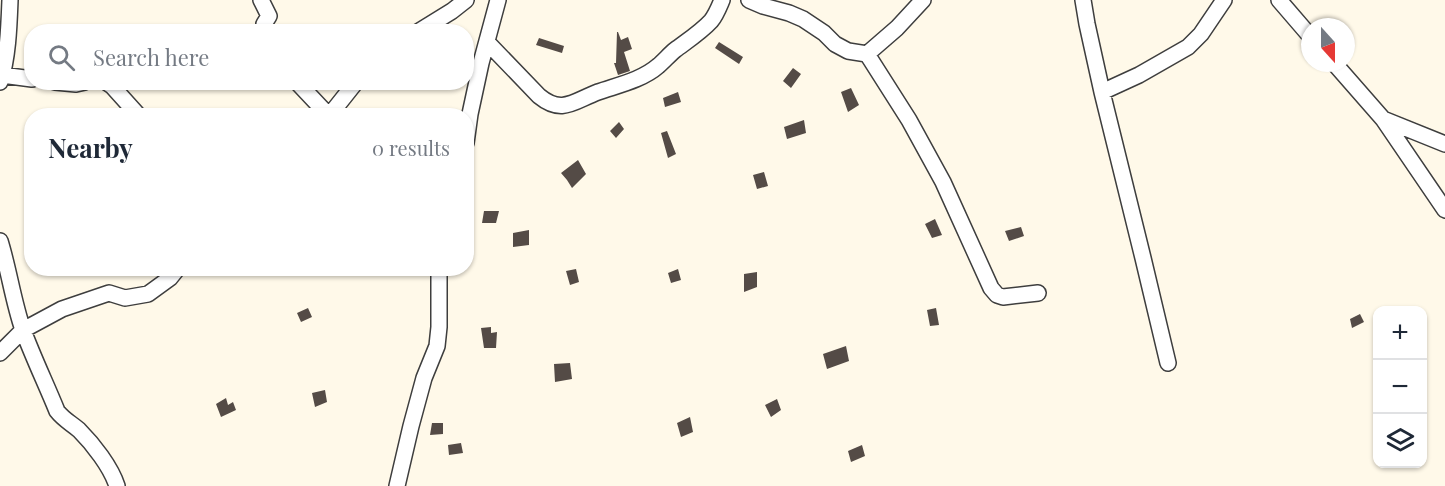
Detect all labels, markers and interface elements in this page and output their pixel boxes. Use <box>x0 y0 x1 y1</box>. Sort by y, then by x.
north arrow <box>1301 18 1355 72</box>
search box <box>24 24 474 90</box>
icon: search <box>45 41 78 74</box>
text: Search here <box>93 42 209 72</box>
text: Nearby <box>48 130 133 165</box>
text: 0 results <box>372 134 450 161</box>
map controls <box>1373 306 1427 468</box>
button: + <box>1373 306 1427 360</box>
button: − <box>1373 360 1427 414</box>
button: layers <box>1373 414 1427 468</box>

